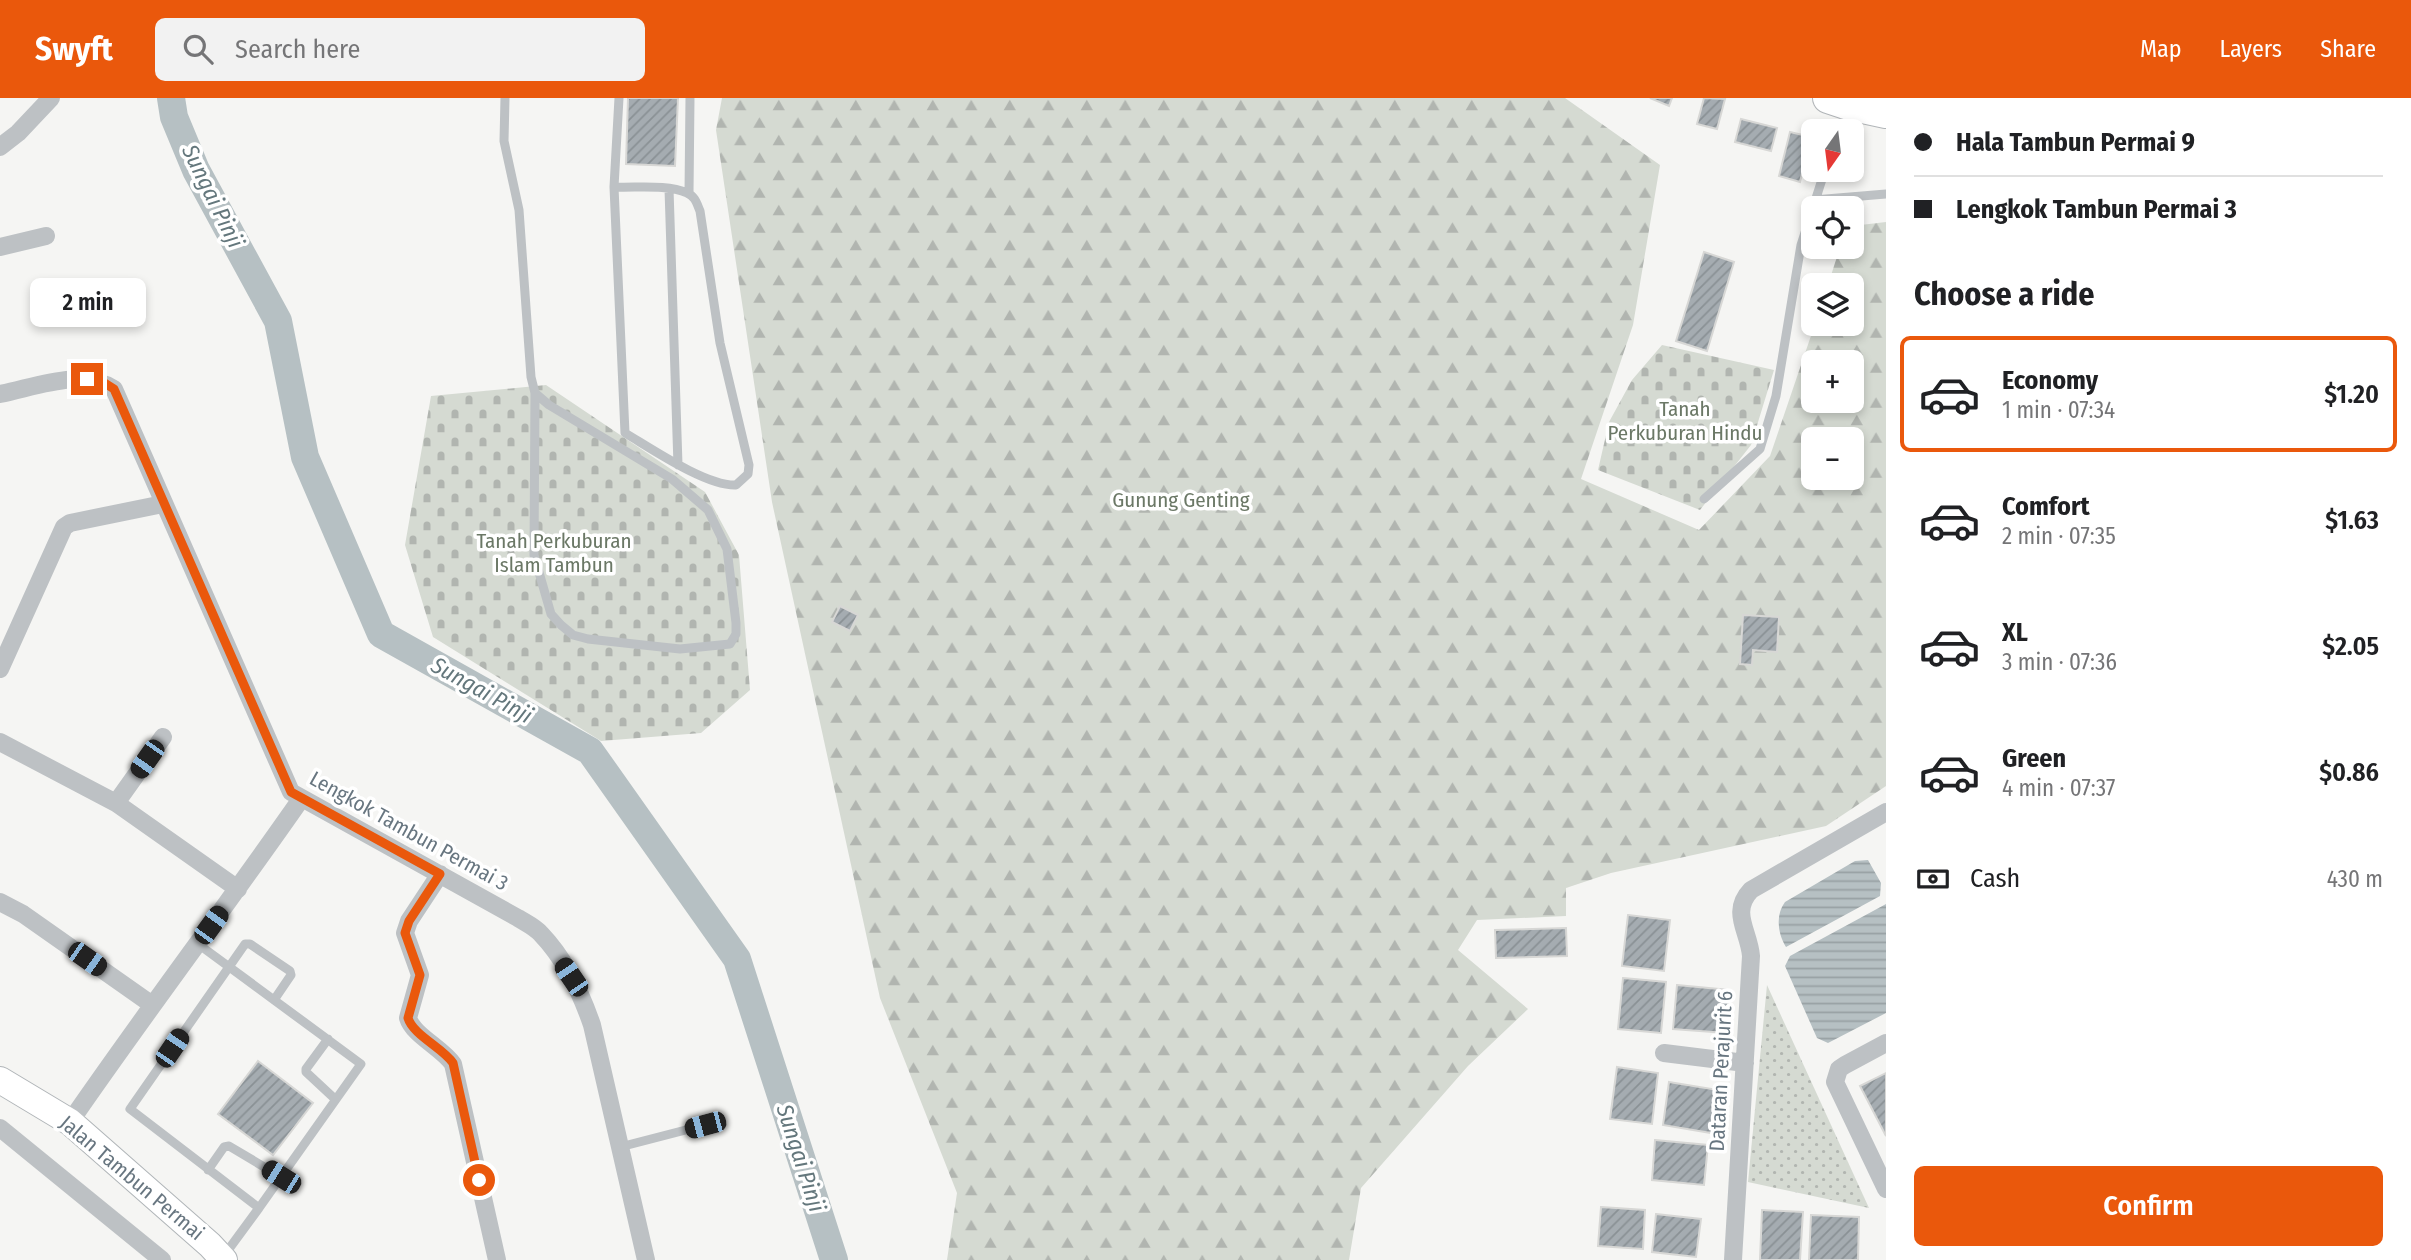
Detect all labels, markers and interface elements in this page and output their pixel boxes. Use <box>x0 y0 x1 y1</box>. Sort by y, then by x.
search box <box>155 18 645 81</box>
text: Swyft <box>35 29 113 69</box>
icon: search <box>179 30 217 68</box>
text: Search here <box>235 34 360 65</box>
text: Map <box>2140 35 2182 63</box>
text: Layers <box>2220 35 2282 63</box>
text: Share <box>2320 35 2376 63</box>
north arrow <box>1801 119 1864 182</box>
map controls <box>1801 119 1864 490</box>
text: Hala Tambun Permai 9 <box>1956 127 2195 158</box>
water label: Sungai Pinji <box>176 139 250 252</box>
text: Lengkok Tambun Permai 3 <box>1956 194 2237 225</box>
button: locate <box>1801 196 1864 259</box>
button: layers <box>1801 273 1864 336</box>
text: Choose a ride <box>1914 275 2095 313</box>
callout: 2 min <box>29 278 145 327</box>
text: 2 min <box>62 288 114 316</box>
button: + <box>1801 350 1864 413</box>
route end <box>71 363 103 395</box>
icon: car <box>1918 363 1981 426</box>
text: Economy <box>2002 365 2098 396</box>
text: $1.20 <box>2324 379 2379 410</box>
park label: Tanah Perkuburan Hindu <box>1607 396 1763 446</box>
text: 1 min · 07:34 <box>2002 396 2115 424</box>
button: − <box>1801 427 1864 490</box>
park label: Gunung Genting <box>1112 487 1250 513</box>
icon: car <box>1918 489 1981 552</box>
text: Comfort <box>2002 491 2090 522</box>
text: $1.63 <box>2325 505 2379 536</box>
text: 2 min · 07:35 <box>2002 522 2116 550</box>
park label: Tanah Perkuburan Islam Tambun <box>476 528 632 578</box>
icon: car <box>1918 615 1981 678</box>
text: XL <box>2002 617 2028 648</box>
text: $2.05 <box>2322 631 2379 662</box>
text: 3 min · 07:36 <box>2002 648 2117 676</box>
water label: Sungai Pinji <box>426 650 538 729</box>
car <box>127 736 168 782</box>
icon: car <box>1918 741 1981 804</box>
text: Green <box>2002 743 2066 774</box>
text: $0.86 <box>2319 757 2379 788</box>
street label: Lengkok Tambun Permai 3 <box>305 766 513 896</box>
text: 4 min · 07:37 <box>2002 774 2115 802</box>
icon: cash <box>1914 860 1952 898</box>
text: Cash <box>1970 863 2020 894</box>
text: 430 m <box>2327 865 2383 893</box>
car <box>191 902 232 948</box>
car <box>64 938 111 980</box>
car <box>551 954 592 1000</box>
street label: Dataran Perajurit 6 <box>1704 990 1738 1152</box>
car <box>152 1025 193 1071</box>
water label: Sungai Pinji <box>770 1100 832 1216</box>
car <box>682 1109 729 1141</box>
street label: Jalan Tambun Permai <box>54 1110 210 1246</box>
car <box>258 1157 305 1197</box>
route start <box>463 1164 495 1196</box>
button: Confirm <box>1914 1166 2383 1246</box>

